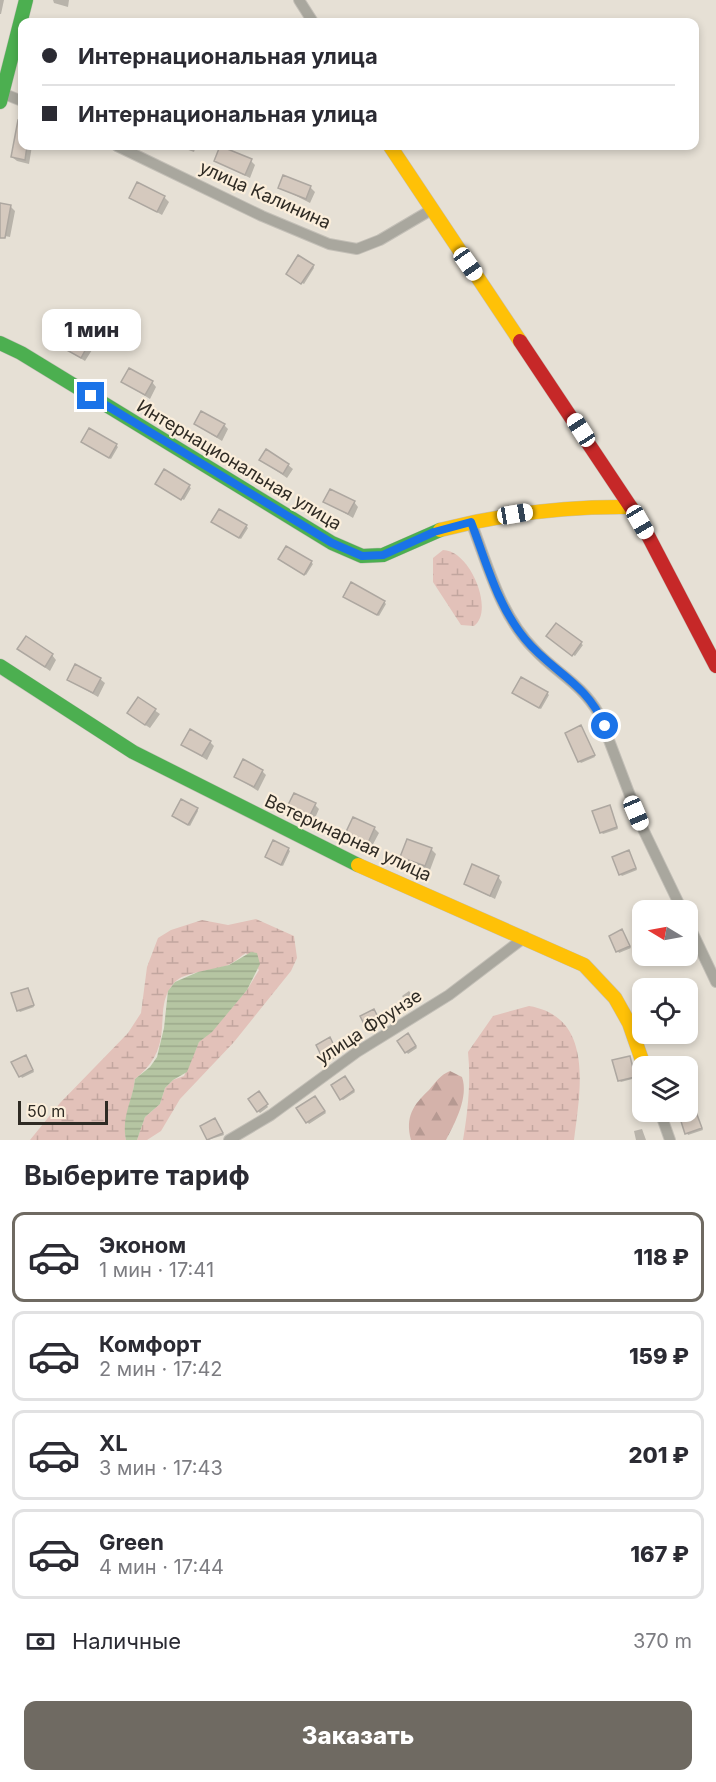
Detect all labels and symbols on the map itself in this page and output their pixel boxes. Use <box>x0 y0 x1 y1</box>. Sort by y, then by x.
street label: улица Калинина <box>196 156 334 233</box>
car <box>450 244 486 284</box>
callout: 1 мин <box>42 309 140 351</box>
route end <box>77 382 104 409</box>
street label: Интернациональная улица <box>133 395 345 534</box>
car <box>564 410 598 450</box>
car <box>496 502 534 526</box>
car <box>623 502 657 542</box>
route start <box>591 712 618 739</box>
street label: Ветеринарная улица <box>262 790 435 885</box>
car <box>621 793 651 833</box>
north arrow <box>632 900 698 966</box>
street label: улица Фрунзе <box>312 985 426 1069</box>
scale bar <box>18 1098 108 1126</box>

